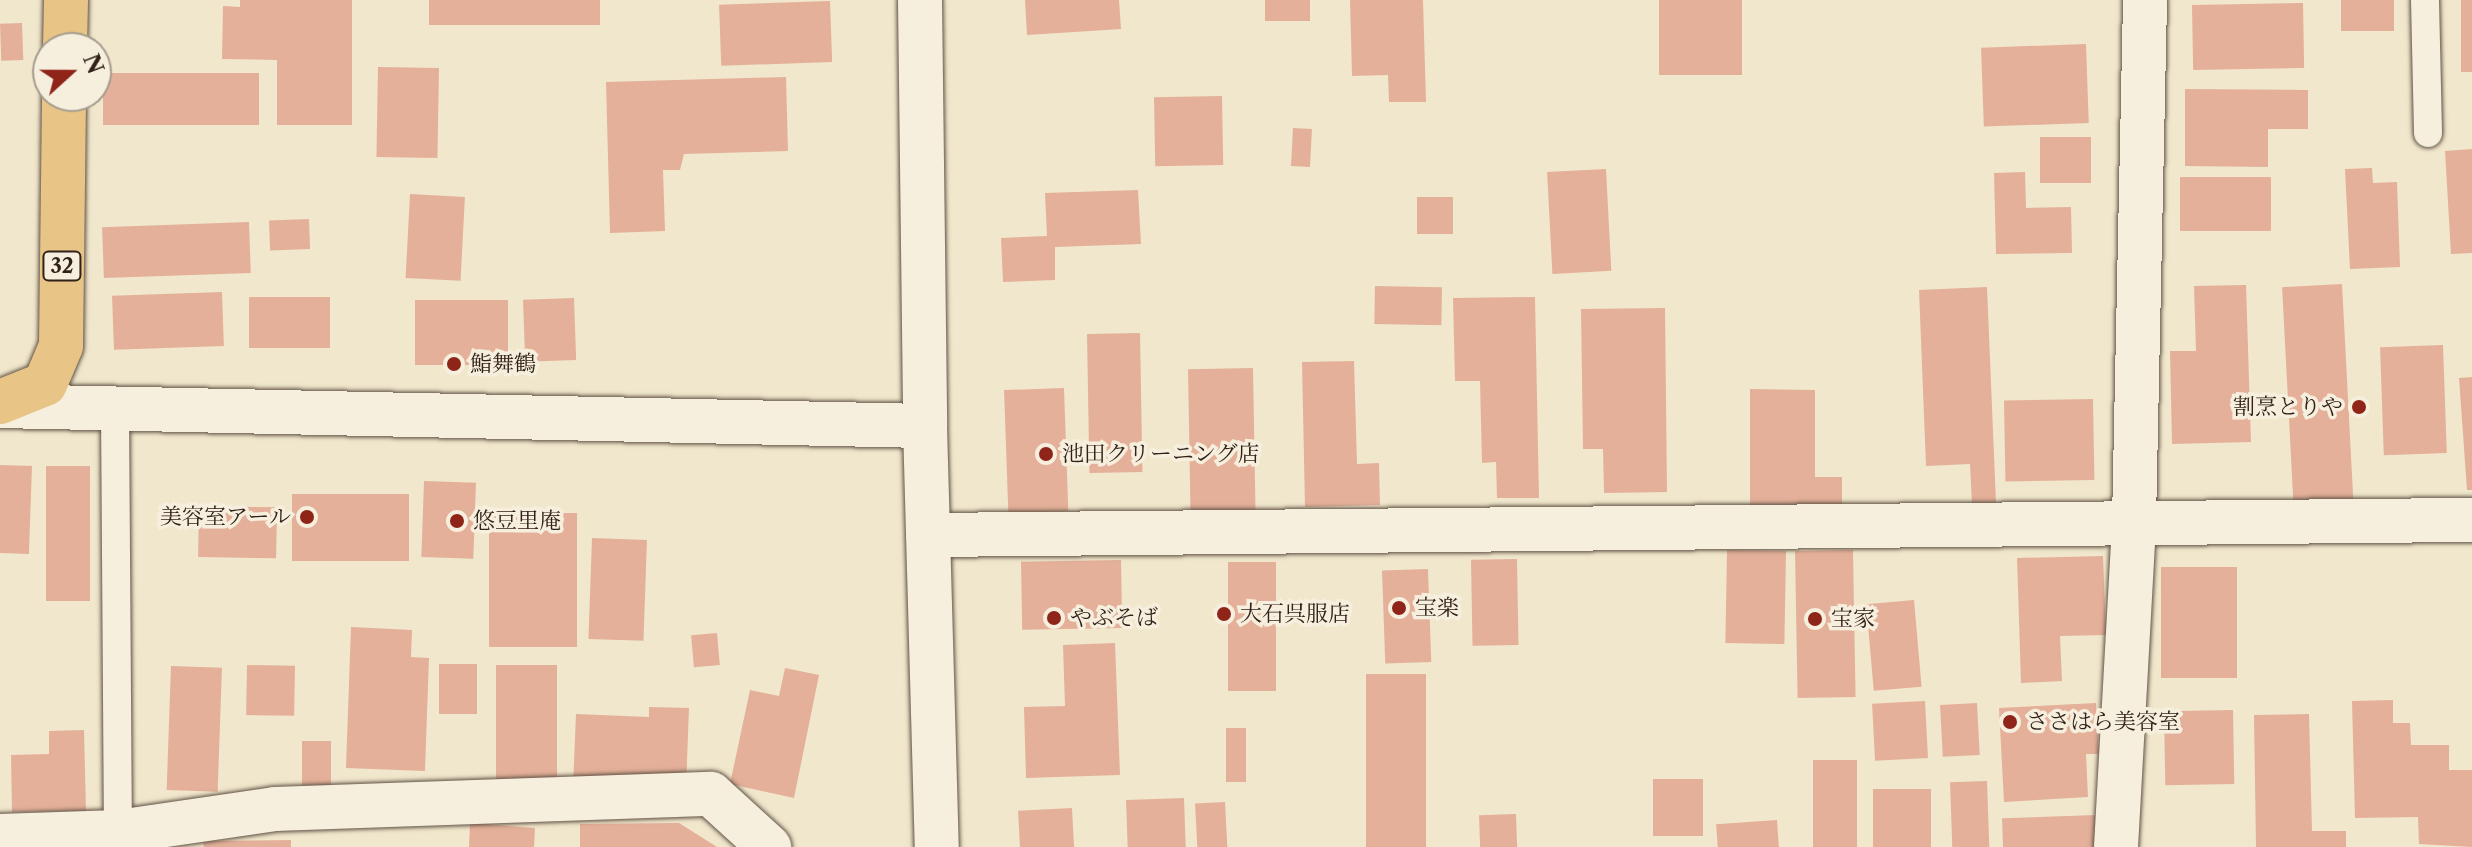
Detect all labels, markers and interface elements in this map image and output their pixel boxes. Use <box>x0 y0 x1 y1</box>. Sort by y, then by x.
north arrow <box>32 32 112 112</box>
text: N <box>77 50 109 78</box>
road number: 32 <box>42 250 82 282</box>
place label: 鮨舞鶴 <box>470 351 536 377</box>
marker: 鮨舞鶴 <box>445 355 463 373</box>
place label: 割烹とりや <box>2233 394 2343 420</box>
marker: 割烹とりや <box>2350 398 2368 416</box>
place label: 池田クリーニング店 <box>1062 441 1260 467</box>
marker: 池田クリーニング店 <box>1037 445 1055 463</box>
place label: 美容室アール <box>160 504 291 530</box>
marker: 美容室アール <box>298 508 316 526</box>
place label: 悠豆里庵 <box>473 508 561 534</box>
marker: 悠豆里庵 <box>448 512 466 530</box>
place label: 宝楽 <box>1415 595 1459 621</box>
marker: 宝楽 <box>1390 599 1408 617</box>
place label: 大石呉服店 <box>1240 601 1350 627</box>
place label: やぶそば <box>1070 605 1158 631</box>
marker: 大石呉服店 <box>1215 605 1233 623</box>
place label: 宝家 <box>1831 606 1875 632</box>
marker: やぶそば <box>1045 609 1063 627</box>
marker: 宝家 <box>1806 610 1824 628</box>
place label: ささはら美容室 <box>2026 709 2180 735</box>
marker: ささはら美容室 <box>2001 713 2019 731</box>

